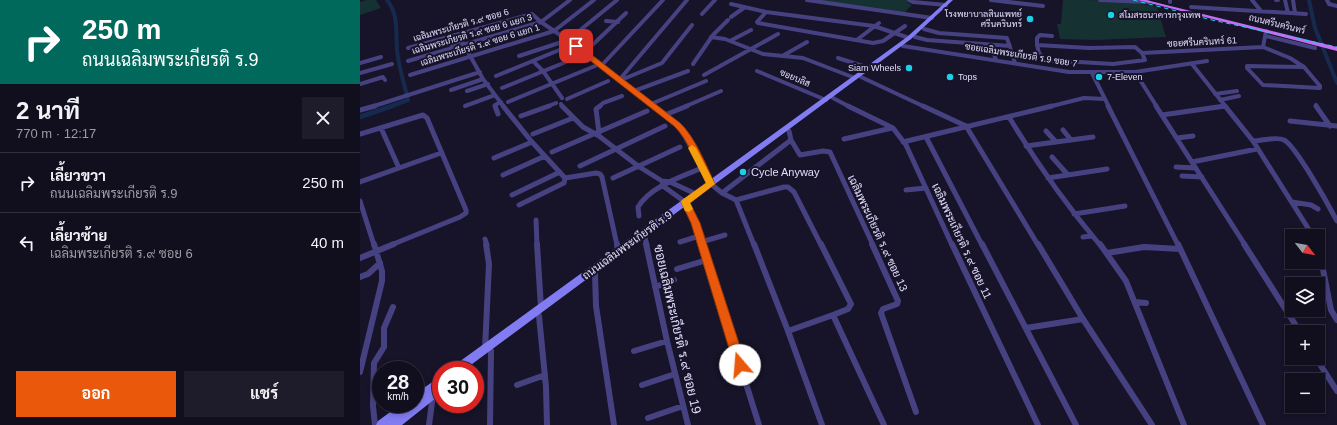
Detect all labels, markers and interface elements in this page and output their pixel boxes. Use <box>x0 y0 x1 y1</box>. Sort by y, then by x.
street label: เฉลิมพระเกียรติ ร.๙ ซอย 6 <box>412 6 510 43</box>
place label: โรงพยาบาลสินแพทย์ ศรีนครินทร์ <box>944 8 1023 29</box>
marker: สโมสรธนาคารกรุงเทพ <box>1106 10 1116 20</box>
place label: สโมสรธนาคารกรุงเทพ <box>1119 10 1201 21</box>
street label: เฉลิมพระเกียรติ ร.๙ ซอย 6 แยก 3 <box>411 11 533 56</box>
street label: ถนนศรีนครินทร์ <box>1248 11 1307 36</box>
text: 250 m <box>82 14 161 45</box>
marker: โรงพยาบาลสินแพทย์ ศรีนครินทร์ <box>1025 14 1035 24</box>
icon: right <box>16 16 68 68</box>
street label: เฉลิมพระเกียรติ ร.๙ ซอย 6 แยก 1 <box>419 21 541 68</box>
pin <box>559 29 593 63</box>
street label: ซอยศรีนครินทร์ 61 <box>1167 34 1237 49</box>
icon: arrive <box>565 35 587 57</box>
street label: ซอยเฉลิมพระเกียรติ ร.9 ซอย 7 <box>964 40 1078 69</box>
text: ถนนเฉลิมพระเกียรติ ร.9 <box>82 50 259 70</box>
place label: Siam Wheels <box>848 63 902 73</box>
marker: Siam Wheels <box>904 63 914 73</box>
street label: ซอยบลิส <box>778 67 812 89</box>
marker: Tops <box>945 72 955 82</box>
place label: Tops <box>958 72 978 82</box>
marker: 7-Eleven <box>1094 72 1104 82</box>
place label: 7-Eleven <box>1107 72 1143 82</box>
text: 2 นาที <box>16 97 80 124</box>
button: close <box>302 97 344 139</box>
text: 770 m · 12:17 <box>16 126 96 141</box>
place label: Cycle Anyway <box>751 166 820 178</box>
text: เลี้ยวขวา <box>50 167 106 184</box>
marker: Cycle Anyway <box>738 167 748 177</box>
icon: right <box>16 172 38 194</box>
street label: เฉลิมพระเกียรติ ร.๙ ซอย 13 <box>846 172 912 293</box>
text: 250 m <box>302 174 344 191</box>
street label: เฉลิมพระเกียรติ ร.๙ ซอย 11 <box>930 180 996 301</box>
text: ถนนเฉลิมพระเกียรติ ร.9 <box>50 186 178 201</box>
street label: ถนนเฉลิมพระเกียรติ ร.9 <box>579 207 674 282</box>
text: เลี้ยวซ้าย <box>50 227 107 244</box>
north arrow <box>1285 229 1325 269</box>
map controls <box>1285 229 1325 413</box>
icon: left <box>16 232 38 254</box>
text: 40 m <box>311 234 344 251</box>
street label: ซอยเฉลิมพระเกียรติ ร.๙ ซอย 19 <box>651 243 706 415</box>
text: เฉลิมพระเกียรติ ร.๙ ซอย 6 <box>50 246 193 261</box>
button: layers <box>1285 277 1325 317</box>
button: + <box>1285 325 1325 365</box>
position arrow <box>719 344 761 386</box>
speed limit sign: 30 <box>432 361 484 413</box>
button: ออก <box>16 371 176 417</box>
button: แชร์ <box>184 371 344 417</box>
text: 28 <box>387 371 409 393</box>
button: − <box>1285 373 1325 413</box>
text: km/h <box>387 391 409 402</box>

